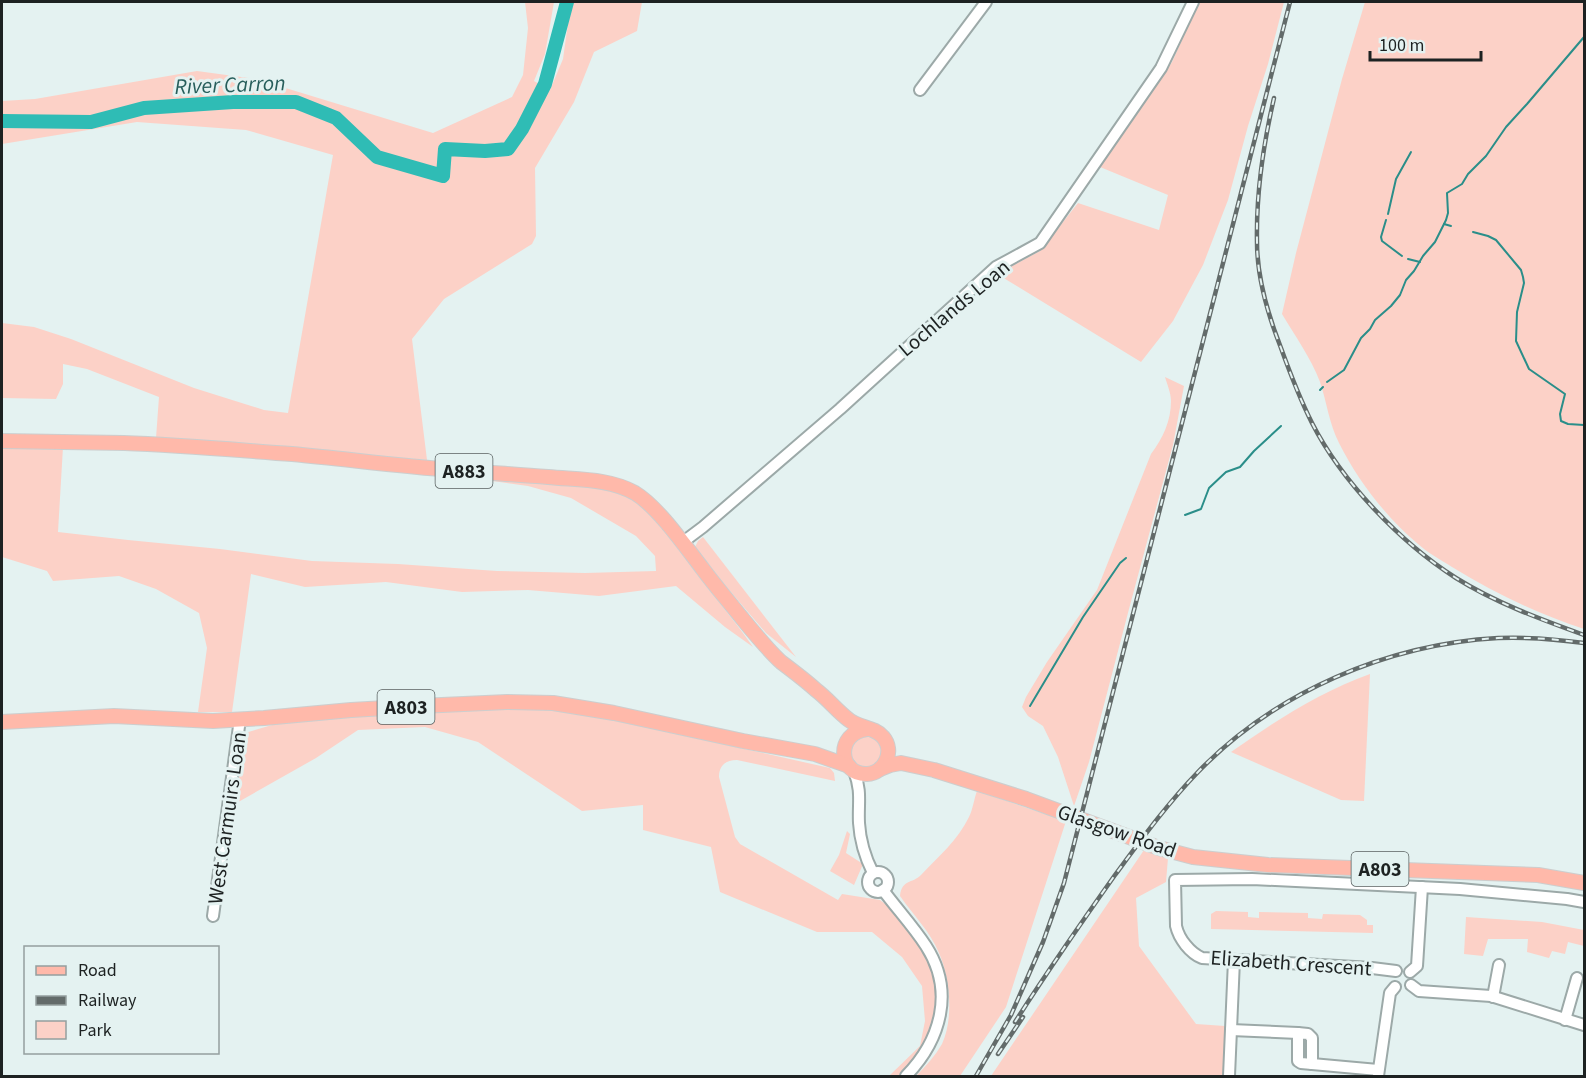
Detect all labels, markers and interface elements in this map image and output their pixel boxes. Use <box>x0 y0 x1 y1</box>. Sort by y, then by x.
scale bar <box>1370 24 1481 62</box>
text: 100 m <box>1379 33 1424 58</box>
water label: River Carron <box>174 67 286 103</box>
street label: Lochlands Loan <box>892 252 1016 364</box>
road number: A883 <box>436 454 492 488</box>
road number: A803 <box>378 690 434 724</box>
street label: West Carmuirs Loan <box>200 730 254 906</box>
street label: Glasgow Road <box>1054 797 1180 865</box>
road number: A803 <box>1352 852 1408 886</box>
street label: Elizabeth Crescent <box>1209 942 1373 984</box>
legend <box>24 946 219 1054</box>
text: Road <box>78 958 117 983</box>
text: Railway <box>78 988 137 1013</box>
text: Park <box>78 1018 112 1043</box>

